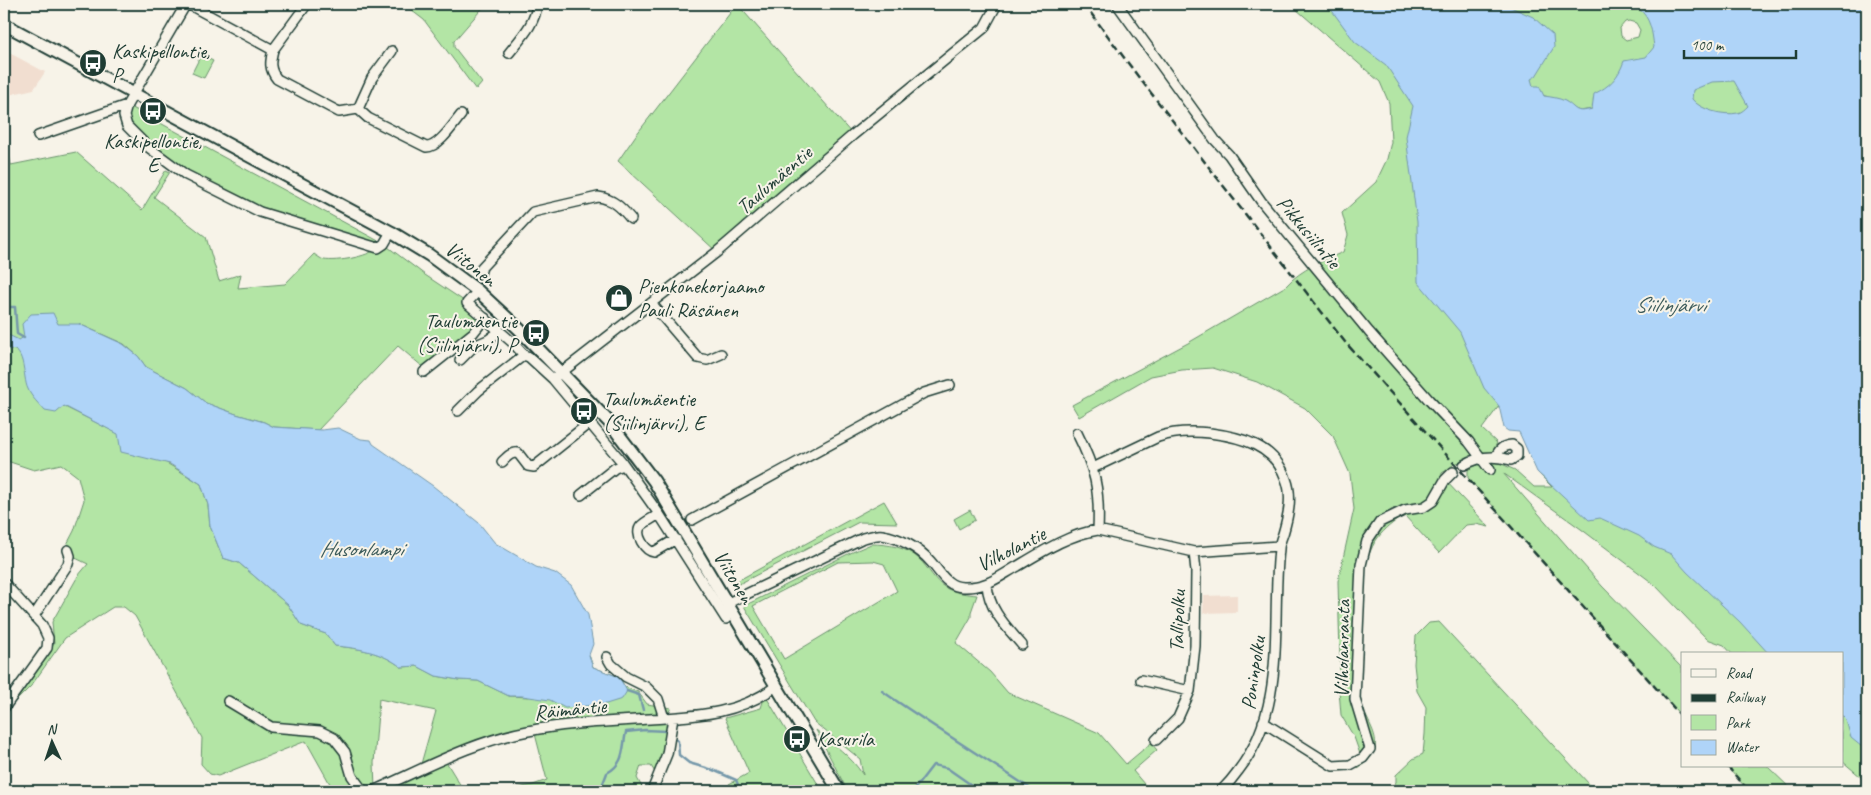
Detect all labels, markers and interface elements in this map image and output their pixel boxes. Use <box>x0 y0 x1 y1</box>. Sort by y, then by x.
scale bar <box>1684 28 1796 60</box>
text: 100 m <box>1691 36 1725 55</box>
place label: Kaskipellontie, P <box>112 38 210 88</box>
bus stop icon: Kaskipellontie, P <box>78 48 108 78</box>
bus stop icon: Kaskipellontie, E <box>138 96 168 126</box>
place label: Kaskipellontie, E <box>104 128 202 178</box>
street label: Taulumäentie <box>731 139 818 220</box>
street label: Pikkusiilintie <box>1271 190 1348 275</box>
street label: Viitonen <box>440 236 503 293</box>
place label: Pienkonekorjaamo Pauli Räsänen <box>638 273 766 323</box>
shop icon: Pienkonekorjaamo Pauli Räsänen <box>604 283 634 313</box>
water label: Siilinjärvi <box>1635 291 1711 319</box>
place label: Taulumäentie (Siilinjärvi), P <box>417 308 520 358</box>
bus stop icon: Taulumäentie (Siilinjärvi), P <box>521 318 551 348</box>
place label: Taulumäentie (Siilinjärvi), E <box>603 386 707 436</box>
bus stop icon: Taulumäentie (Siilinjärvi), E <box>569 396 599 426</box>
street label: Vilholantie <box>972 520 1051 577</box>
water label: Husonlampi <box>319 535 408 563</box>
street label: Viitonen <box>708 545 761 610</box>
street label: Tallipolku <box>1163 588 1191 653</box>
street label: Vilholanranta <box>1328 598 1356 698</box>
street label: Poninpolku <box>1235 633 1271 711</box>
legend <box>1681 652 1844 768</box>
text: Road <box>1726 664 1753 683</box>
text: Railway <box>1726 688 1767 707</box>
street label: Räimäntie <box>533 692 609 726</box>
text: Park <box>1726 714 1751 733</box>
north arrow <box>28 718 78 768</box>
text: N <box>47 721 58 738</box>
bus stop icon: Kasurila <box>782 724 812 754</box>
place label: Kasurila <box>816 726 876 752</box>
text: Water <box>1726 738 1760 757</box>

